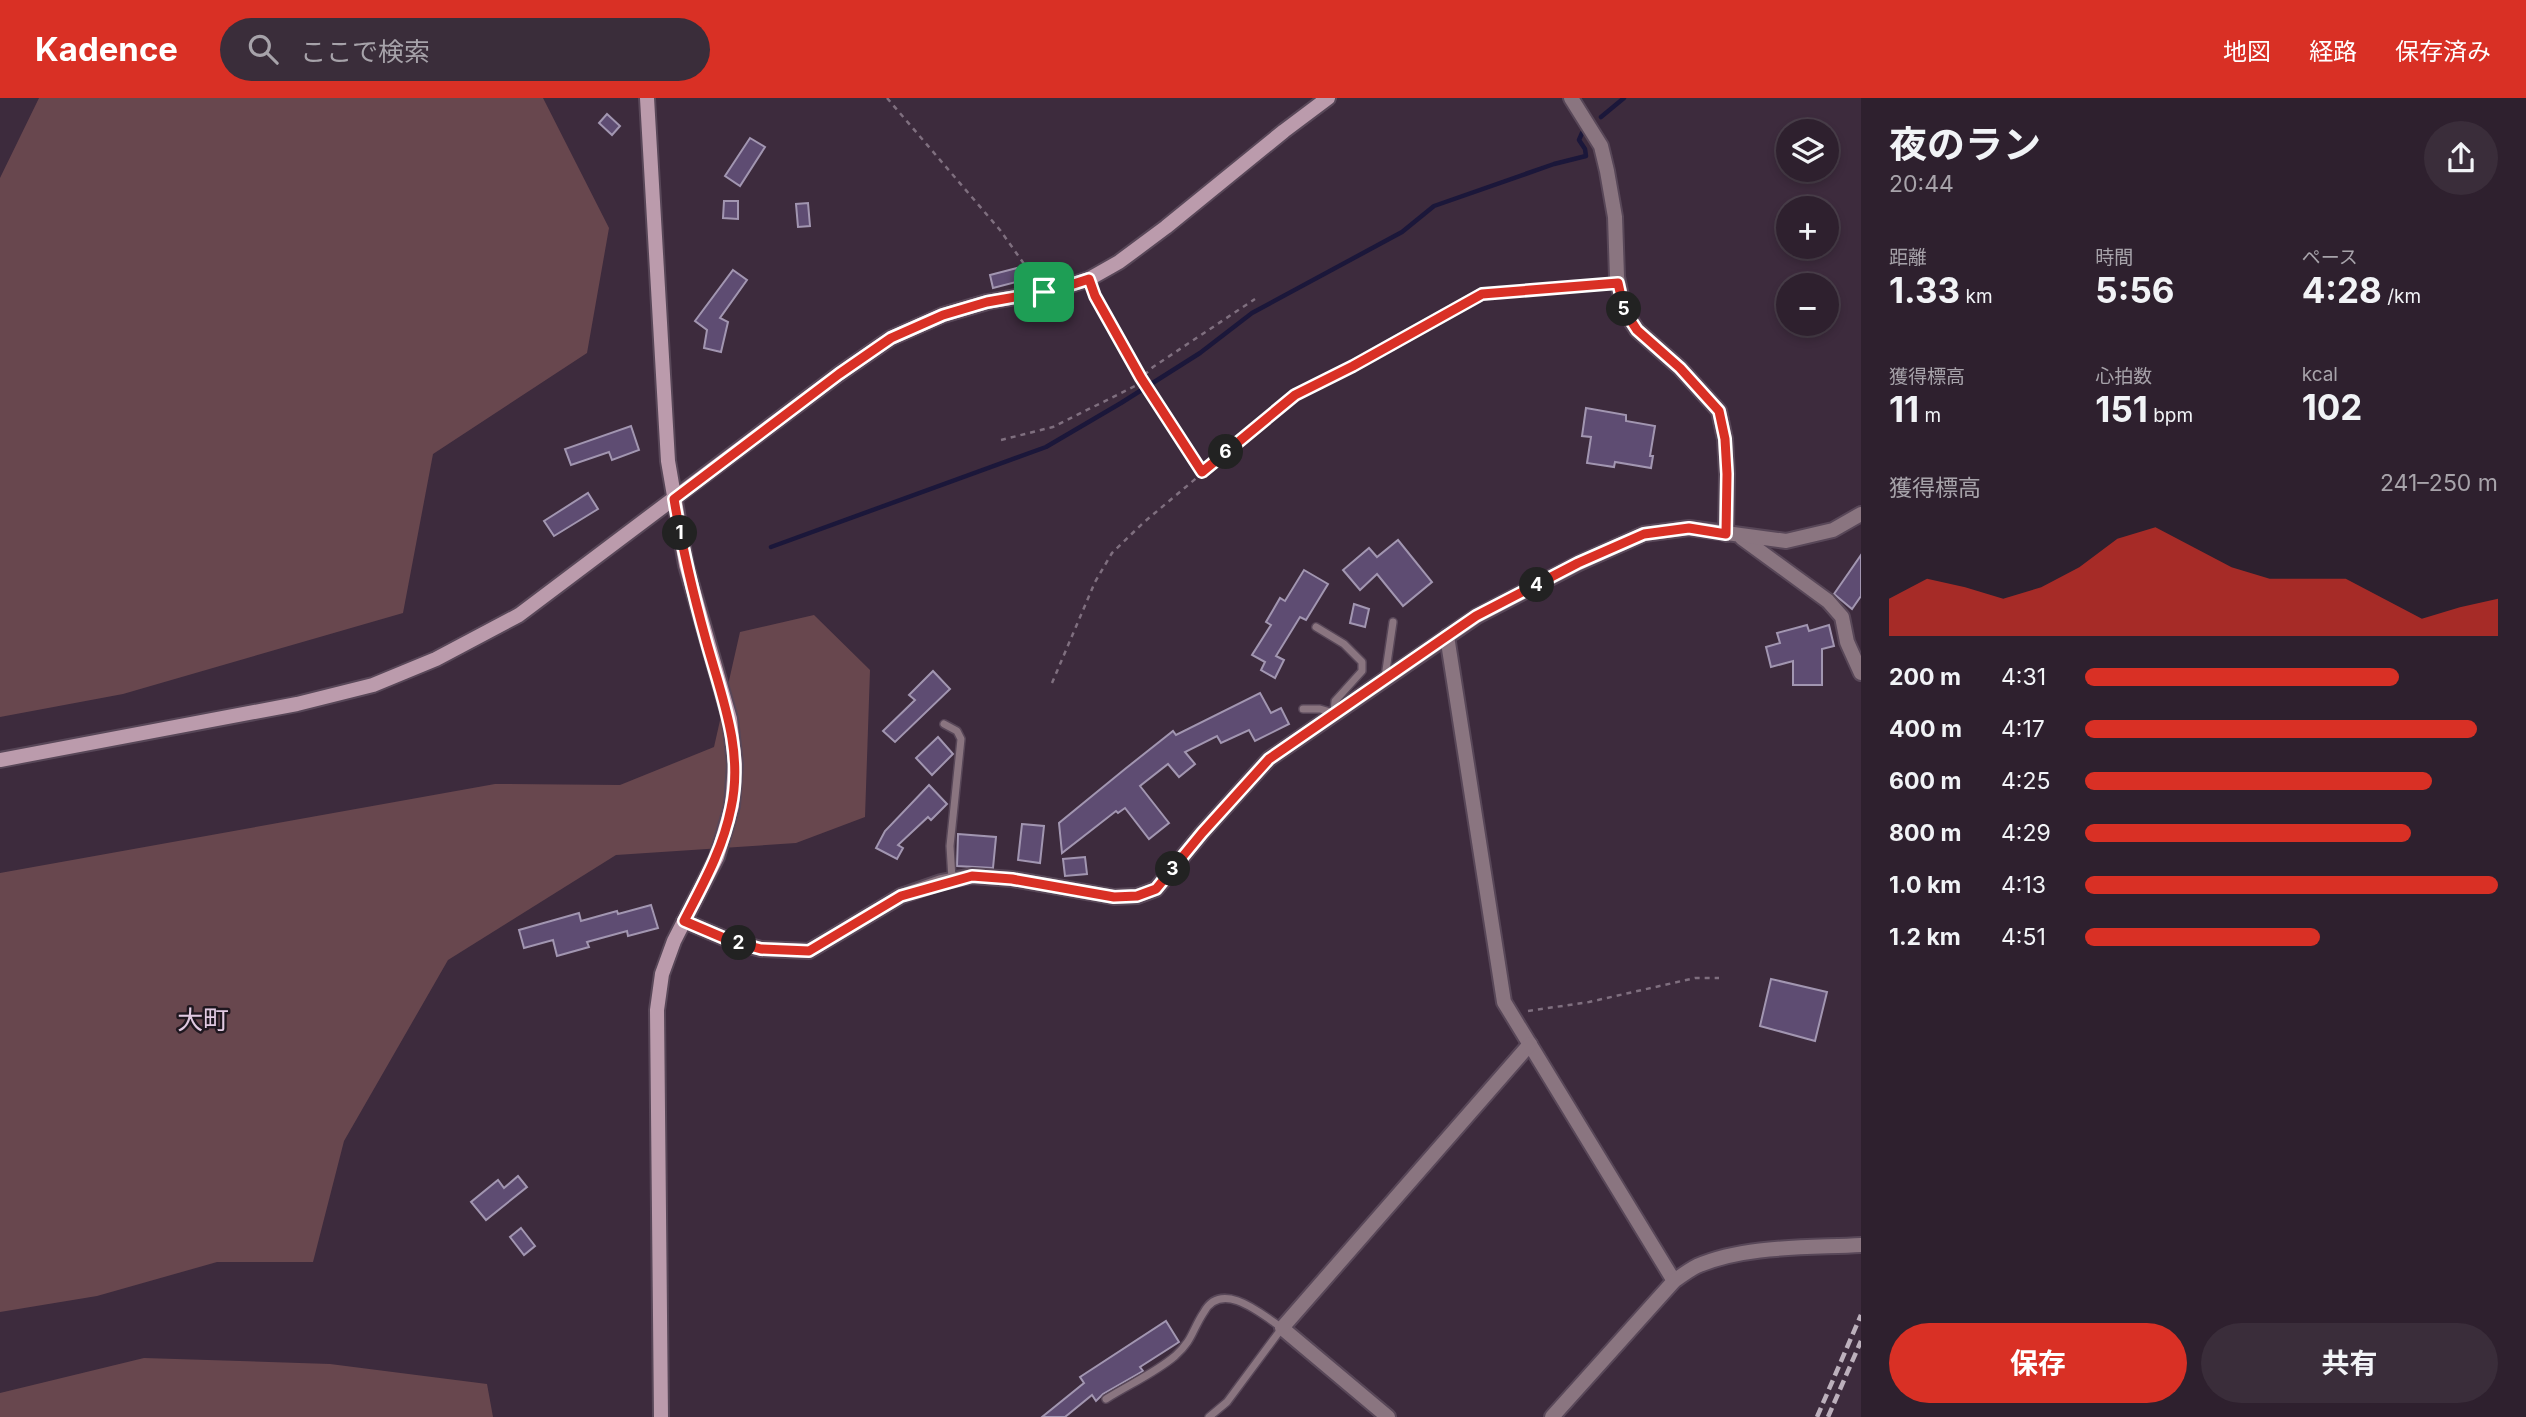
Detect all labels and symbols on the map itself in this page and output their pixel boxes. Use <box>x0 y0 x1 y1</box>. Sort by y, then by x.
pin <box>1014 262 1074 322</box>
pin: 5 <box>1606 292 1642 326</box>
pin: 6 <box>1208 434 1244 470</box>
pin: 1 <box>662 516 698 550</box>
pin: 4 <box>1520 568 1554 602</box>
pin: 3 <box>1156 852 1190 886</box>
pin: 2 <box>722 926 756 960</box>
district label: 大町 <box>177 1004 229 1035</box>

